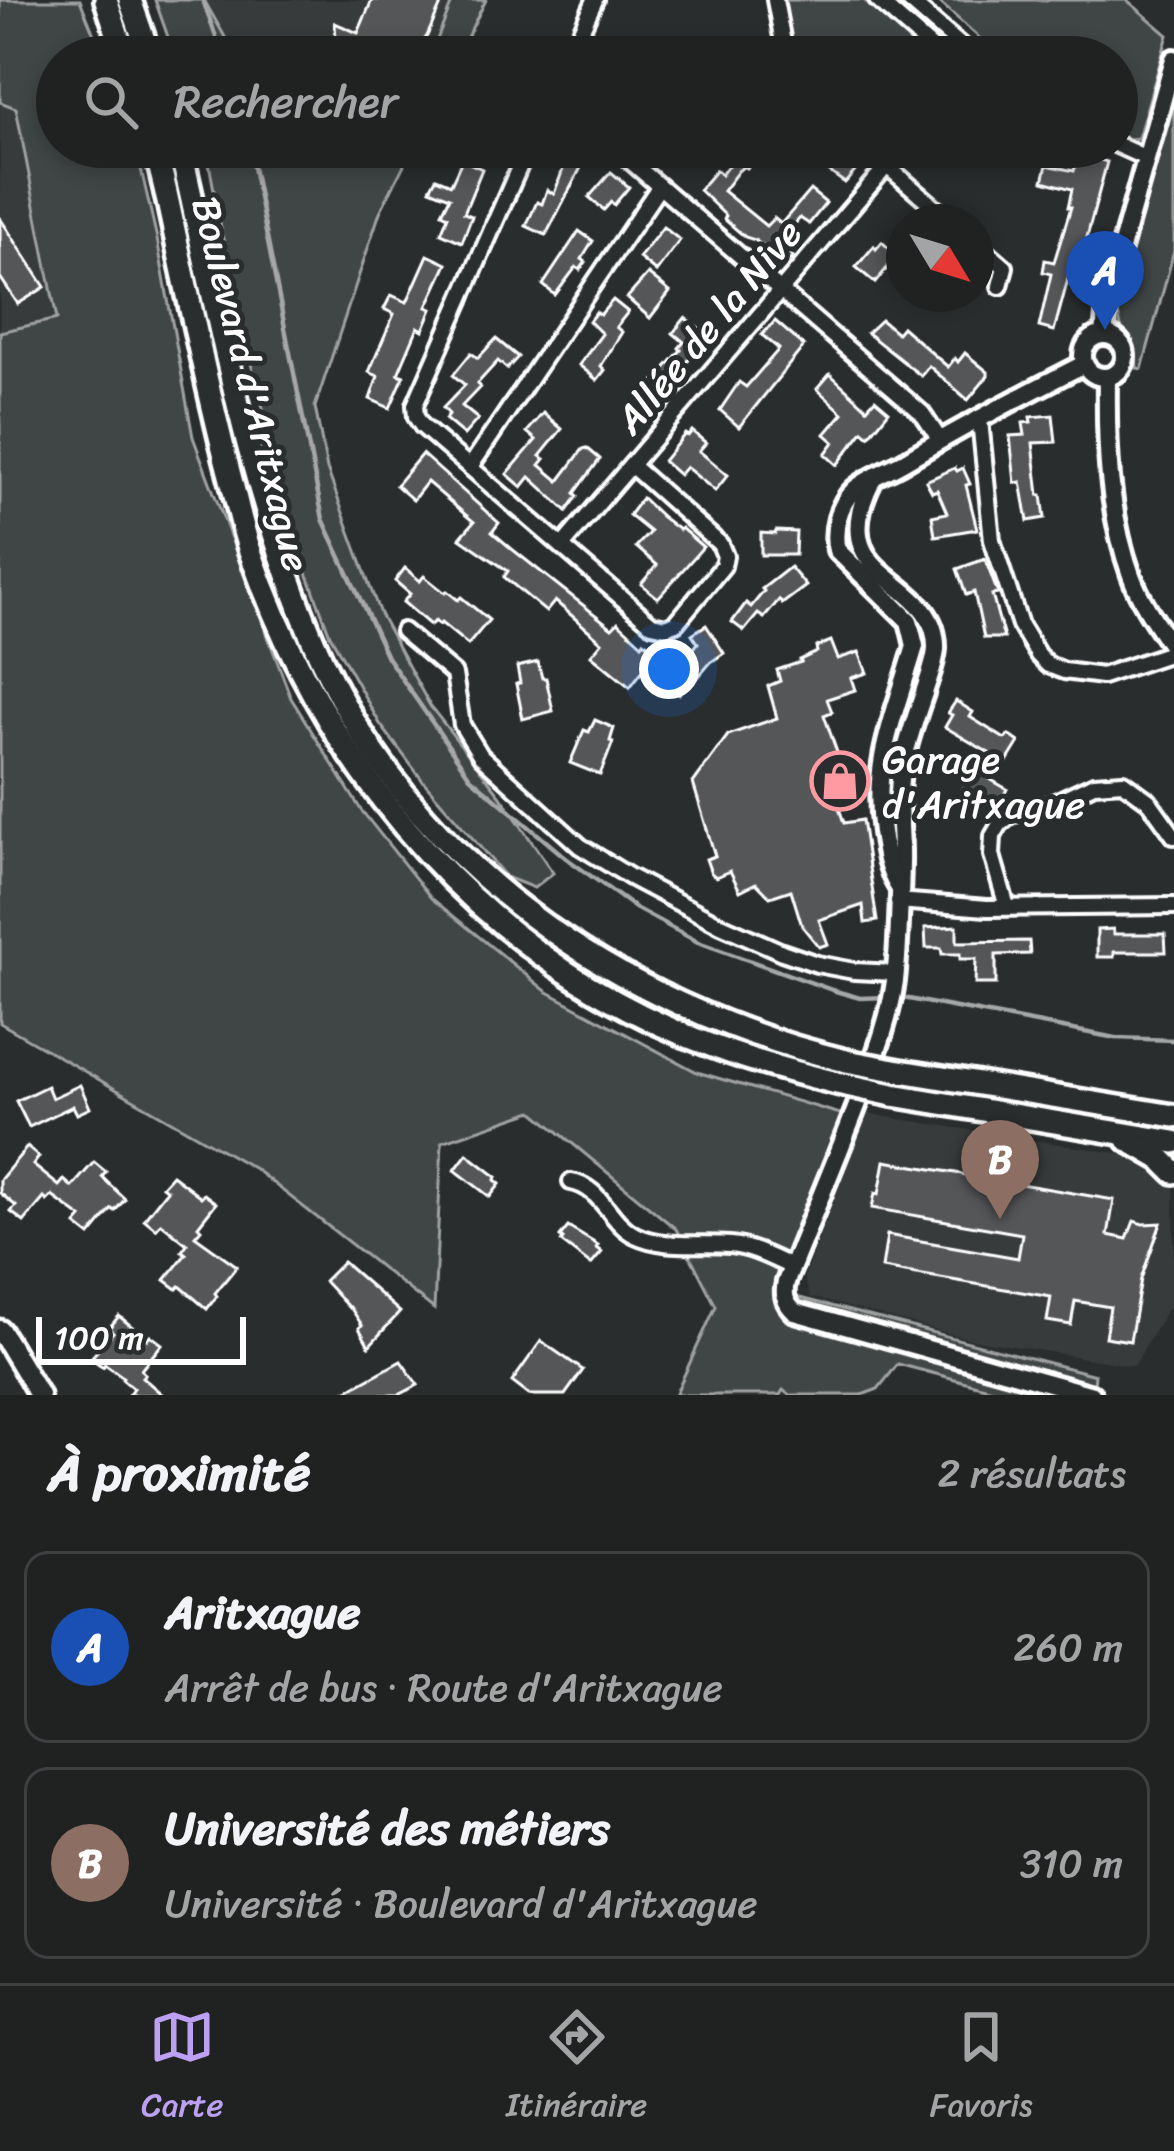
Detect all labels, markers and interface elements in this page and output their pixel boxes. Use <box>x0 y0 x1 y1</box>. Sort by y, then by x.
search box <box>36 36 1138 168</box>
text: Rechercher <box>174 62 398 142</box>
icon: search <box>78 69 144 135</box>
street label: Boulevard d'Aritxague <box>172 189 331 579</box>
street label: Allée de la Nive <box>596 202 820 451</box>
north arrow <box>886 204 994 312</box>
pin: A <box>1066 231 1144 330</box>
your location <box>639 639 699 699</box>
place label: Garage d'Aritxague <box>882 725 1085 839</box>
shop icon: Garage d'Aritxague <box>809 750 871 812</box>
pin: B <box>961 1120 1039 1219</box>
text: 100 m <box>54 1309 144 1367</box>
scale bar <box>36 1311 246 1364</box>
text: À proximité <box>48 1428 310 1518</box>
text: 2 résultats <box>938 1439 1126 1508</box>
text: Aritxague <box>165 1573 361 1653</box>
text: A <box>77 1613 103 1682</box>
text: 260 m <box>1014 1613 1123 1682</box>
text: Arrêt de bus · Route d'Aritxague <box>165 1653 723 1722</box>
text: Université des métiers <box>165 1789 610 1869</box>
text: B <box>78 1829 102 1898</box>
text: 310 m <box>1020 1829 1123 1898</box>
text: Université · Boulevard d'Aritxague <box>165 1869 758 1938</box>
tab: Carte <box>141 2004 223 2134</box>
tab: Itinéraire <box>506 2004 647 2134</box>
tab: Favoris <box>930 2004 1033 2134</box>

